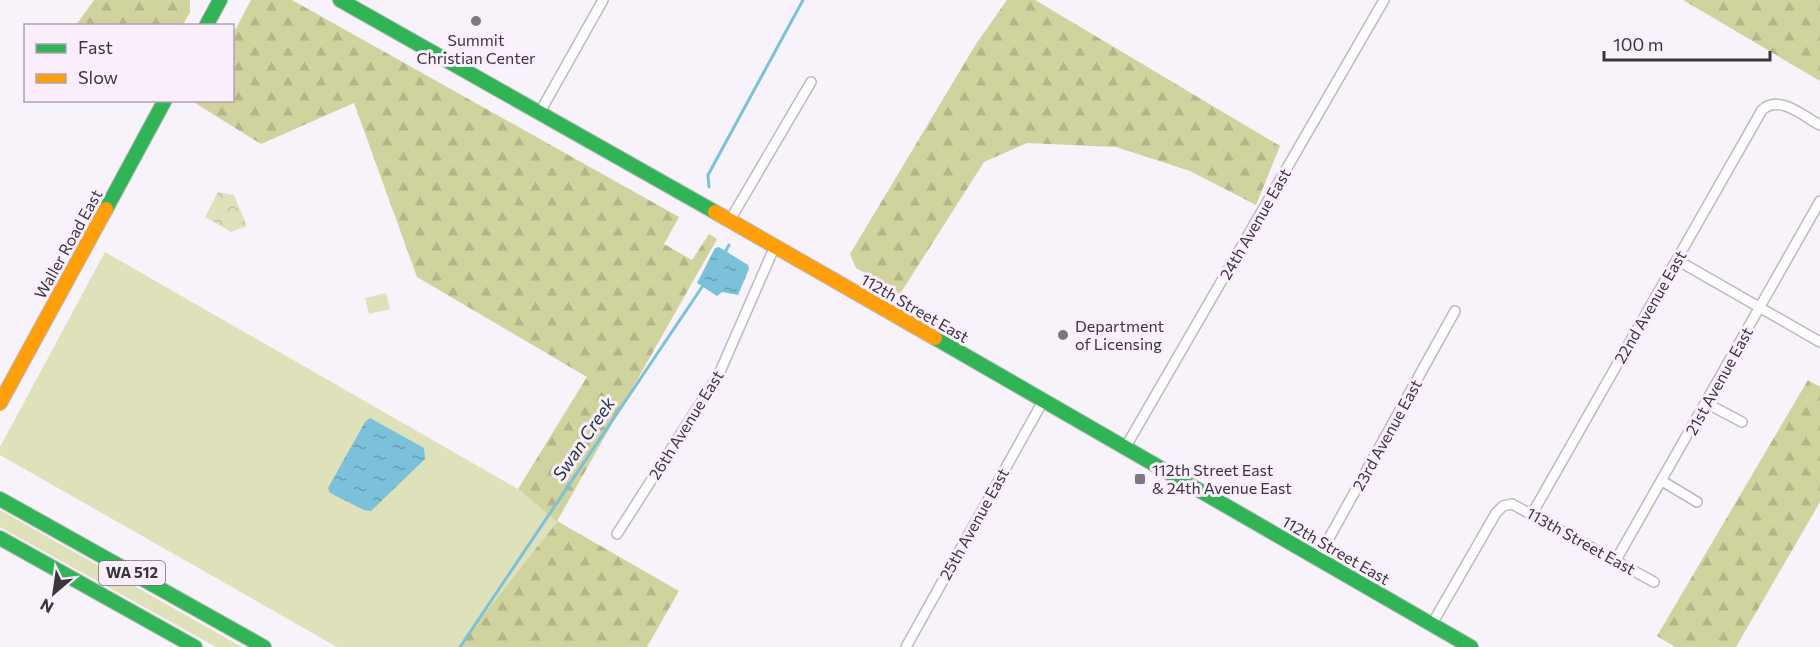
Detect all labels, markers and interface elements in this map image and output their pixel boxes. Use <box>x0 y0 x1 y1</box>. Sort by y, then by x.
marker: Summit Christian Center <box>469 14 483 28</box>
legend <box>24 24 234 102</box>
scale bar <box>1604 24 1770 62</box>
place label: Summit Christian Center <box>417 30 536 67</box>
text: 100 m <box>1613 33 1663 55</box>
text: Fast <box>78 36 113 58</box>
text: Slow <box>78 66 118 88</box>
street label: 24th Avenue East <box>1215 164 1294 283</box>
street label: Waller Road East <box>30 185 106 302</box>
street label: 22nd Avenue East <box>1610 247 1690 367</box>
street label: 112th Street East <box>858 269 973 346</box>
place label: Department of Licensing <box>1075 316 1165 353</box>
street label: 21st Avenue East <box>1681 323 1756 438</box>
marker: Department of Licensing <box>1056 328 1070 342</box>
street label: 26th Avenue East <box>644 366 727 483</box>
street label: 23rd Avenue East <box>1348 375 1425 494</box>
water label: Swan Creek <box>547 392 620 484</box>
place label: 112th Street East & 24th Avenue East <box>1152 460 1292 497</box>
street label: 25th Avenue East <box>935 464 1012 583</box>
marker: 112th Street East & 24th Avenue East <box>1133 472 1147 486</box>
street label: 113th Street East <box>1523 503 1639 579</box>
street label: 112th Street East <box>1279 511 1394 588</box>
road number: WA 512 <box>99 561 165 585</box>
north arrow <box>24 563 84 623</box>
text: N <box>37 595 56 618</box>

